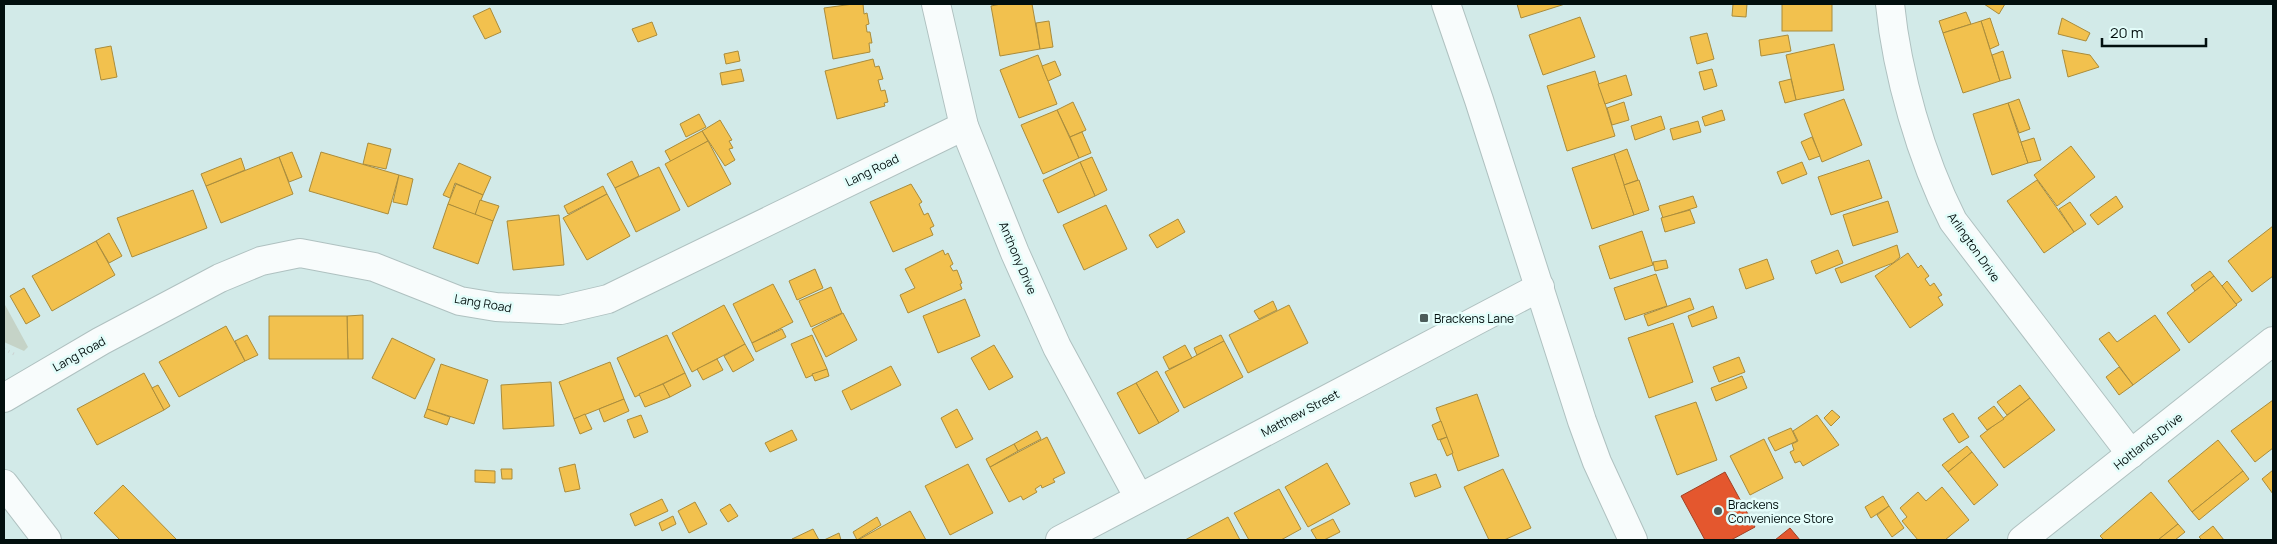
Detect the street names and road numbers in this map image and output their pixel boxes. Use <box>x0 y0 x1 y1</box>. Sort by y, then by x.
street label: Lang Road <box>842 150 902 190</box>
street label: Arlington Drive <box>1944 209 2004 285</box>
street label: Anthony Drive <box>995 219 1041 297</box>
street label: Lang Road <box>453 290 513 316</box>
street label: Lang Road <box>50 333 108 375</box>
street label: Matthew Street <box>1258 385 1342 441</box>
street label: Holtlands Drive <box>2110 409 2186 473</box>

